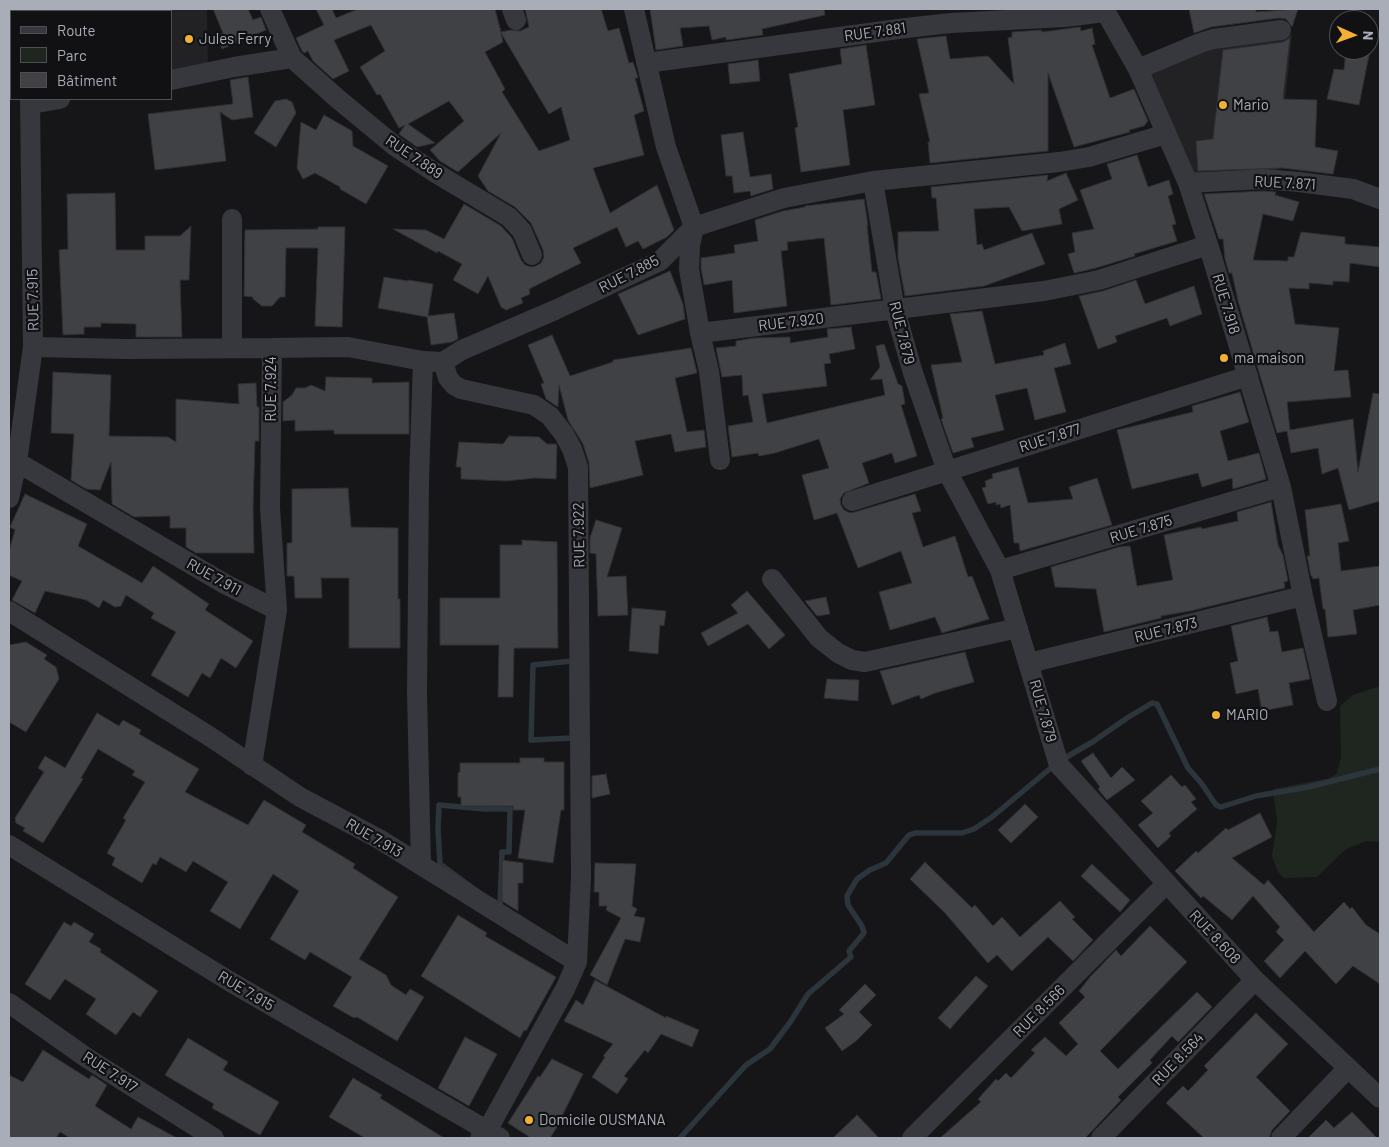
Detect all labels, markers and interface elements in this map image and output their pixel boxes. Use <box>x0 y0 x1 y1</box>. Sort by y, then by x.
legend <box>10 10 172 100</box>
north arrow <box>1329 10 1379 60</box>
street label: RUE 7.881 <box>843 19 907 45</box>
text: Route <box>57 21 96 39</box>
place label: Jules Ferry <box>199 30 271 48</box>
text: N <box>1360 31 1377 40</box>
marker: Jules Ferry <box>183 33 195 45</box>
text: Parc <box>57 46 87 64</box>
text: Bâtiment <box>57 71 117 89</box>
place label: Mario <box>1233 96 1269 114</box>
marker: Mario <box>1217 99 1229 111</box>
street label: RUE 7.889 <box>382 131 446 183</box>
street label: RUE 7.871 <box>1254 172 1316 194</box>
street label: RUE 7.885 <box>596 251 662 297</box>
street label: RUE 7.915 <box>23 269 43 331</box>
street label: RUE 7.918 <box>1208 272 1244 336</box>
street label: RUE 7.879 <box>885 300 919 366</box>
street label: RUE 7.920 <box>757 309 825 335</box>
place label: ma maison <box>1234 349 1304 367</box>
marker: ma maison <box>1218 352 1230 364</box>
street label: RUE 7.924 <box>262 356 280 422</box>
street label: RUE 7.877 <box>1017 420 1083 456</box>
street label: RUE 7.922 <box>569 502 589 568</box>
street label: RUE 7.875 <box>1108 511 1174 547</box>
street label: RUE 7.911 <box>184 555 244 599</box>
street label: RUE 7.873 <box>1133 614 1199 646</box>
street label: RUE 7.879 <box>1025 678 1061 744</box>
place label: MARIO <box>1226 706 1268 724</box>
marker: MARIO <box>1210 709 1222 721</box>
street label: RUE 7.913 <box>343 815 405 861</box>
street label: RUE 8.608 <box>1186 906 1244 968</box>
street label: RUE 7.915 <box>215 967 277 1015</box>
street label: RUE 8.566 <box>1009 981 1069 1041</box>
street label: RUE 8.564 <box>1148 1029 1208 1089</box>
street label: RUE 7.917 <box>79 1048 141 1096</box>
place label: Domicile OUSMANA <box>539 1111 666 1129</box>
marker: Domicile OUSMANA <box>523 1114 535 1126</box>

